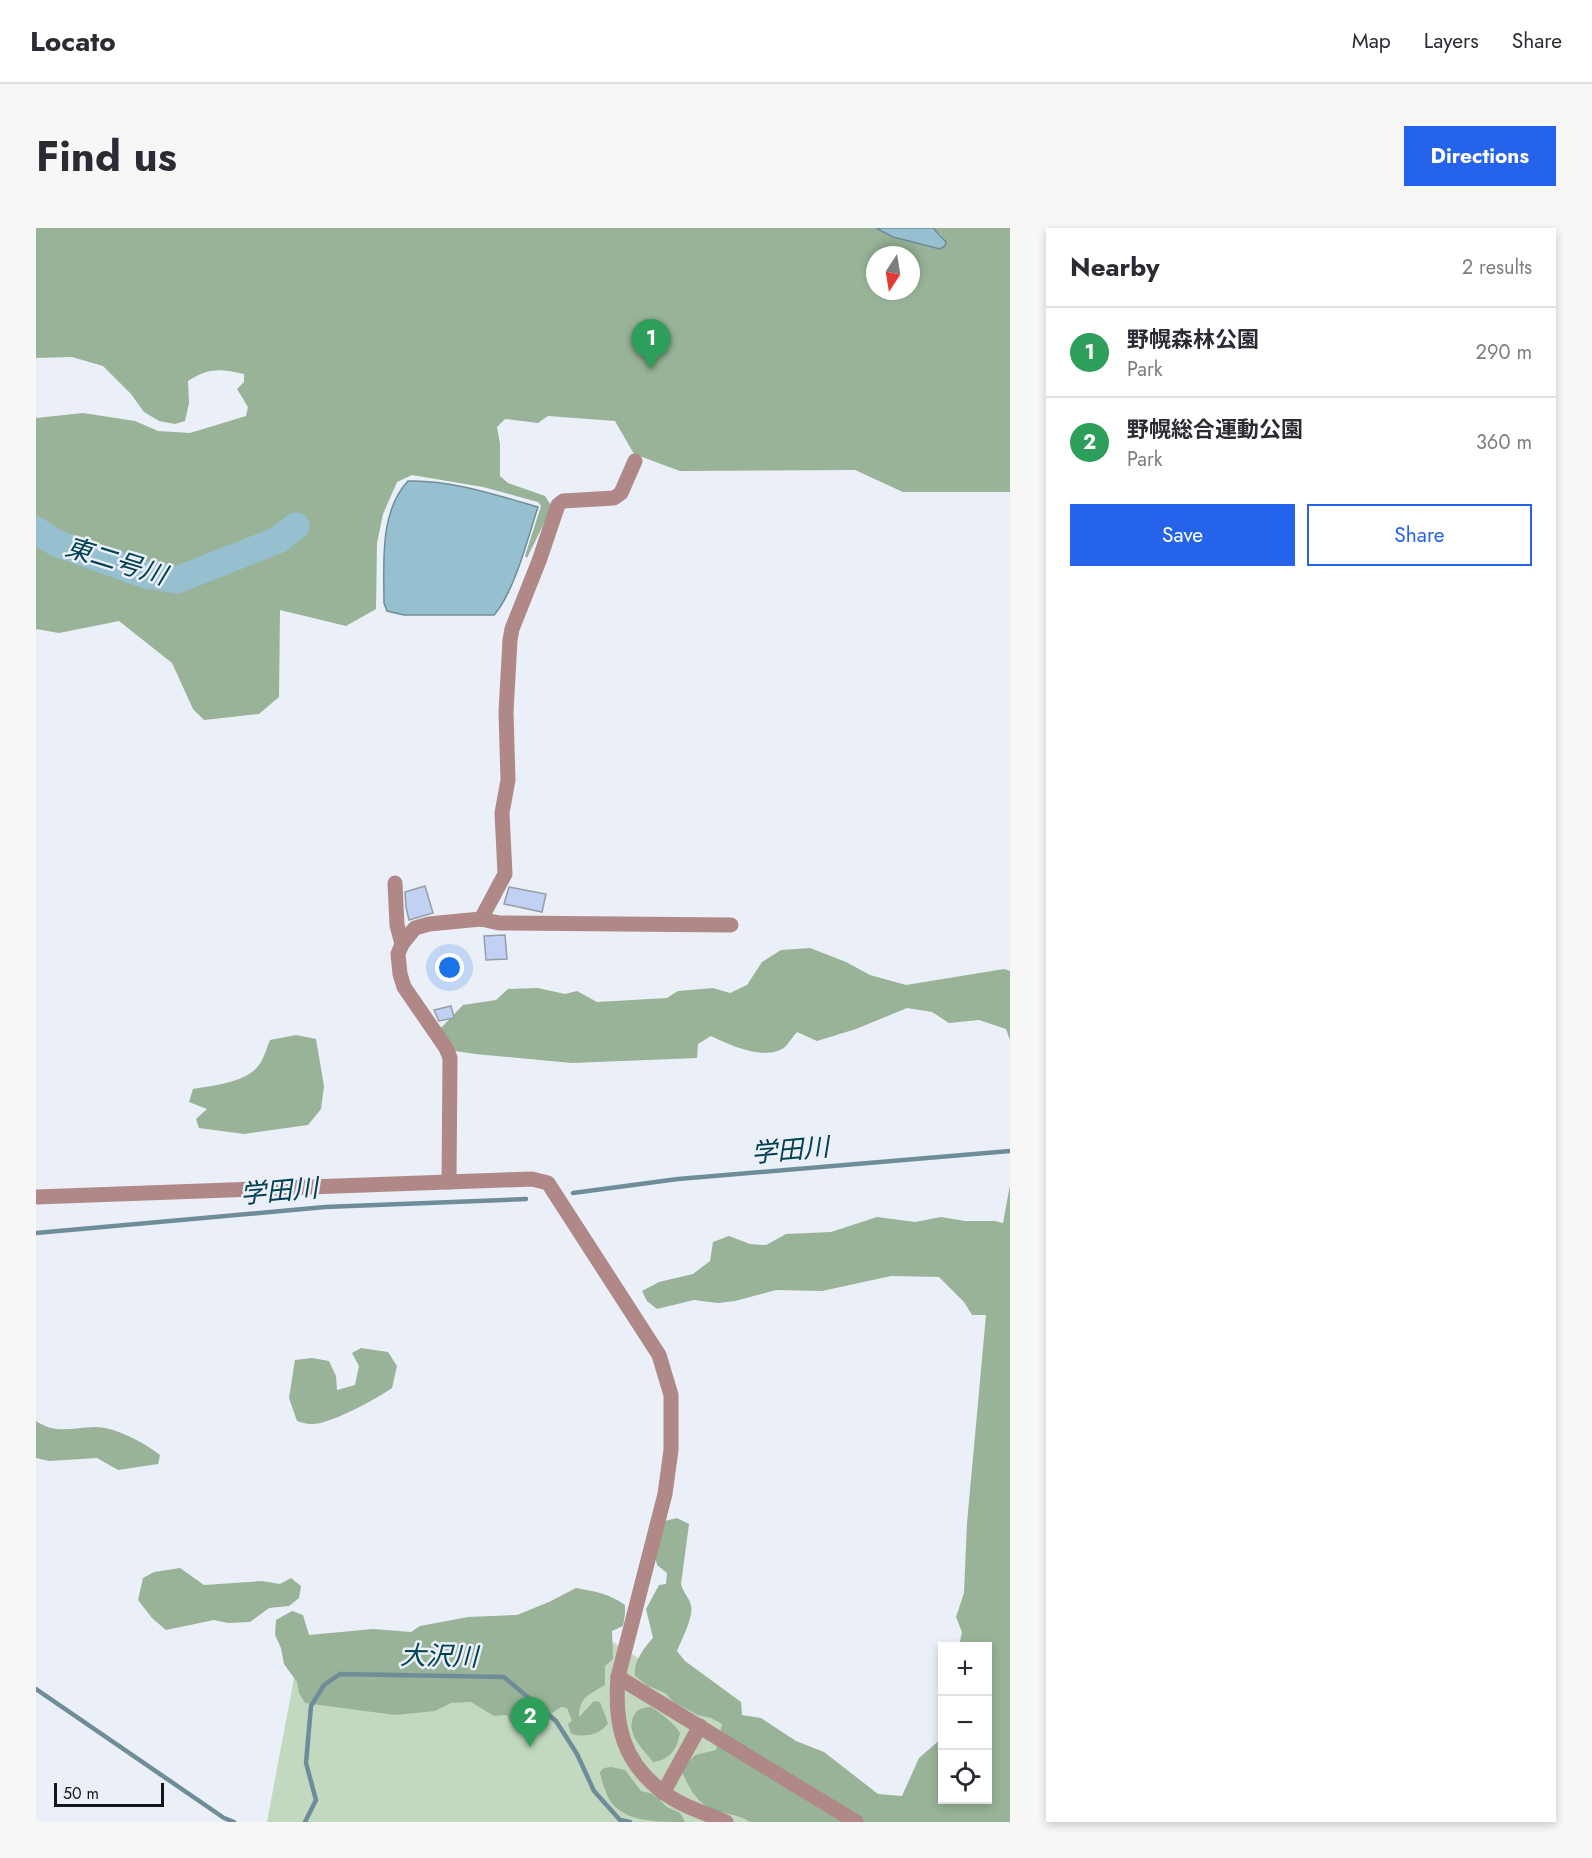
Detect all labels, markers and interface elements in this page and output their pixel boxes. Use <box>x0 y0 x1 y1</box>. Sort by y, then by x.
text: Locato <box>30 21 116 62</box>
text: Map <box>1352 26 1391 56</box>
text: Layers <box>1424 26 1479 56</box>
text: Share <box>1512 26 1562 56</box>
text: Find us <box>36 126 177 187</box>
button: Directions <box>1404 126 1556 186</box>
north arrow <box>866 246 920 300</box>
text: Nearby <box>1070 248 1159 286</box>
text: 2 results <box>1462 253 1532 282</box>
pin: 1 <box>632 320 670 369</box>
text: 野幌森林公園 <box>1127 323 1259 355</box>
text: 1 <box>1084 338 1095 367</box>
text: 290 m <box>1476 338 1532 367</box>
text: Park <box>1127 355 1163 384</box>
text: 野幌総合運動公園 <box>1127 413 1303 445</box>
text: 2 <box>1083 428 1096 457</box>
text: 360 m <box>1476 428 1532 457</box>
text: Park <box>1127 445 1163 474</box>
button: Save <box>1070 504 1295 566</box>
button: Share <box>1307 504 1532 566</box>
water label: 東二号川 <box>61 528 174 595</box>
your location <box>435 953 464 982</box>
water label: 学田川 <box>749 1127 833 1172</box>
water label: 学田川 <box>238 1168 322 1213</box>
water label: 大沢川 <box>400 1636 481 1676</box>
map controls <box>938 1642 992 1804</box>
button: + <box>938 1642 992 1696</box>
button: − <box>938 1696 992 1750</box>
pin: 2 <box>510 1698 550 1747</box>
button: locate <box>938 1750 992 1804</box>
scale bar <box>54 1780 164 1808</box>
text: 50 m <box>63 1782 99 1805</box>

